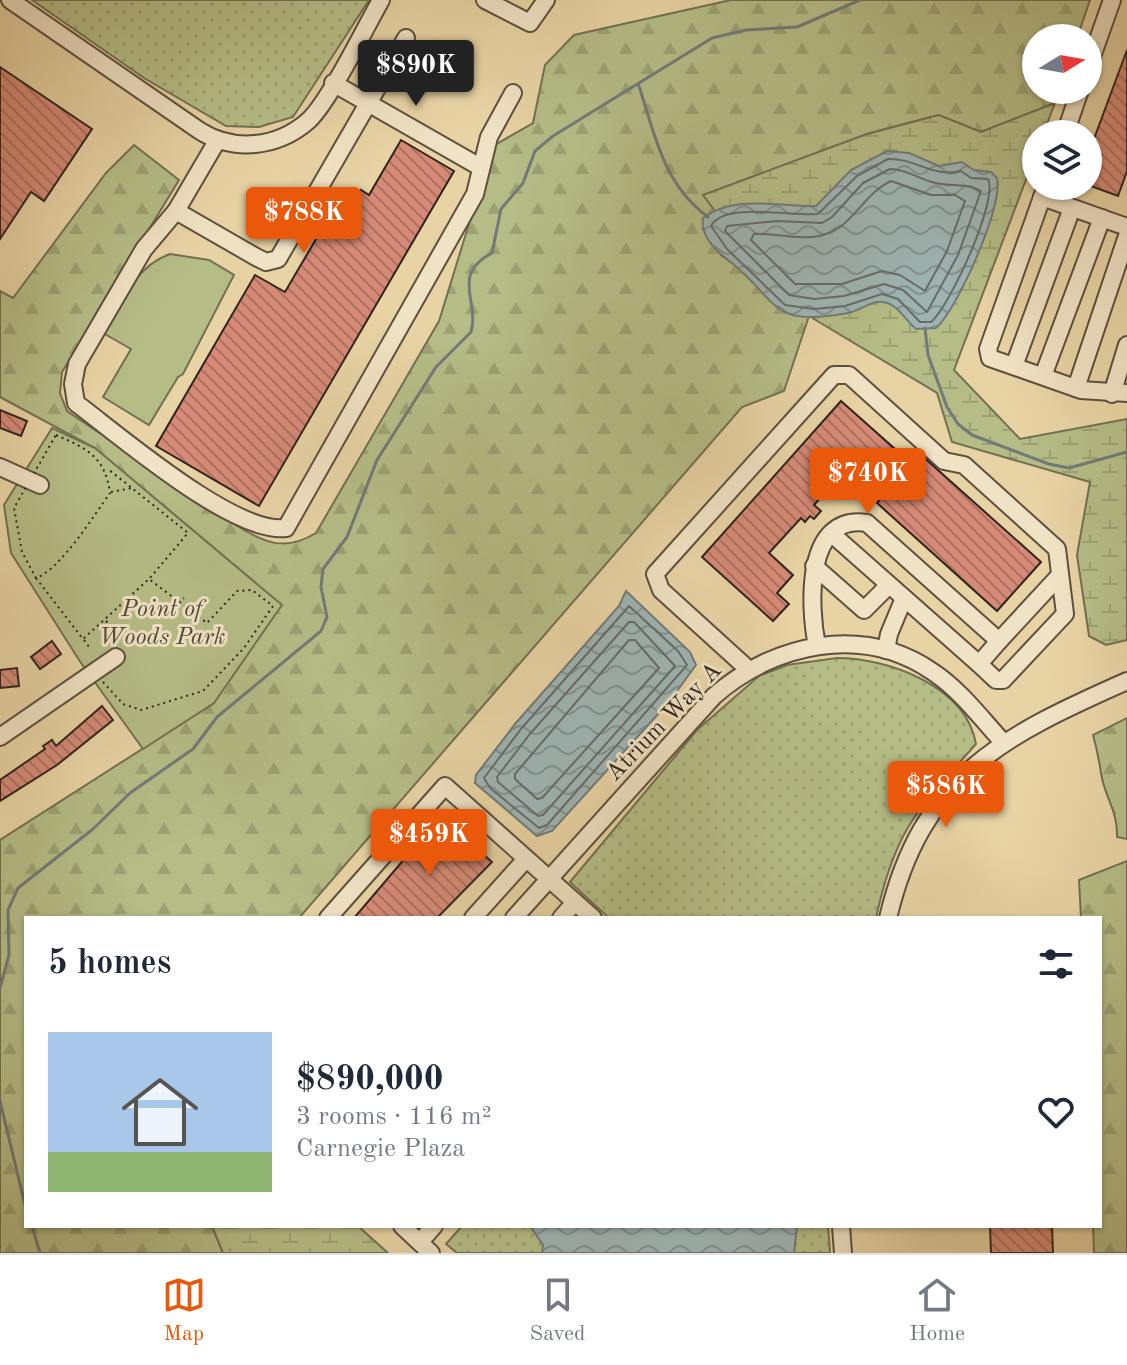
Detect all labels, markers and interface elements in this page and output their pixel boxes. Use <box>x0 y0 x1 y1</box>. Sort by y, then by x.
north arrow <box>1022 24 1102 104</box>
map controls <box>1022 24 1102 200</box>
pin: $890K <box>360 40 472 108</box>
text: $890K <box>376 53 456 79</box>
button: layers <box>1022 120 1102 200</box>
pin: $788K <box>248 187 360 255</box>
text: $788K <box>264 200 344 226</box>
pin: $740K <box>812 448 924 516</box>
text: $740K <box>828 461 908 487</box>
park label: Point of Woods Park <box>98 598 226 650</box>
street label: Atrium Way A <box>602 658 727 786</box>
pin: $586K <box>890 761 1002 829</box>
text: $586K <box>906 774 986 800</box>
pin: $459K <box>373 809 485 877</box>
text: $459K <box>389 822 469 848</box>
icon: filters <box>1034 942 1078 986</box>
text: 5 homes <box>48 947 171 981</box>
text: $890,000 <box>296 1063 444 1097</box>
icon: home <box>112 1064 208 1160</box>
icon: heart <box>1034 1090 1078 1134</box>
text: 3 rooms · 116 m² <box>296 1104 492 1130</box>
text: Carnegie Plaza <box>296 1136 465 1162</box>
tab: Map <box>162 1273 206 1348</box>
tab: Saved <box>530 1273 586 1348</box>
tab: Home <box>909 1273 965 1348</box>

